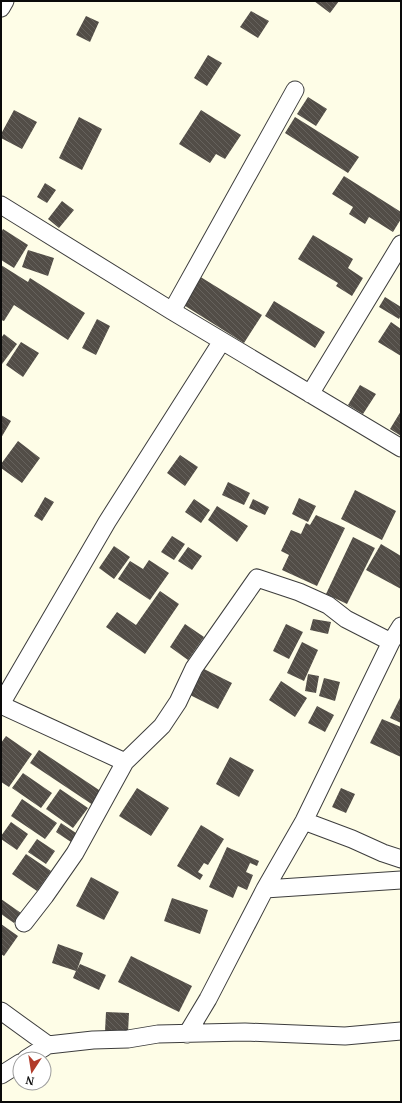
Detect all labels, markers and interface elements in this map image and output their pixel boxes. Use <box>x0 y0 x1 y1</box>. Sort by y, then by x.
north arrow <box>12 1051 52 1091</box>
text: N <box>24 1073 35 1088</box>

